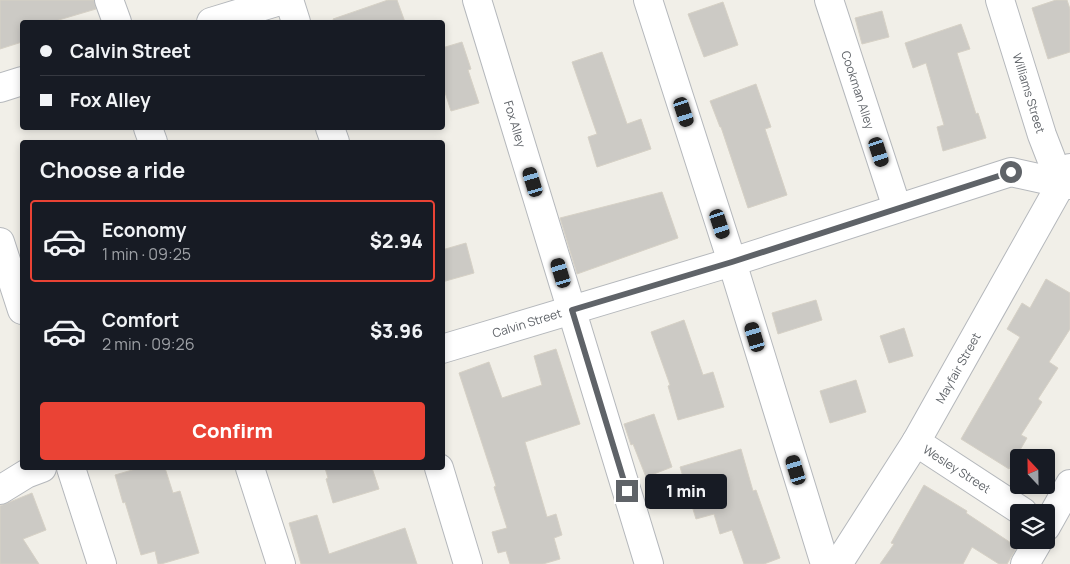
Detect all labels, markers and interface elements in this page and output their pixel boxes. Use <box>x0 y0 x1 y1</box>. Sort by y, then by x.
text: Calvin Street <box>70 38 191 64</box>
street label: Cookman Alley <box>837 49 879 132</box>
street label: Williams Street <box>1009 51 1049 135</box>
text: Fox Alley <box>70 87 151 113</box>
car <box>672 95 695 129</box>
street label: Fox Alley <box>500 99 530 150</box>
car <box>867 135 890 169</box>
text: Choose a ride <box>40 155 185 185</box>
route start <box>1000 161 1022 183</box>
car <box>521 165 544 199</box>
car <box>708 207 731 241</box>
text: Economy <box>102 217 186 243</box>
icon: car <box>42 219 87 264</box>
text: $2.94 <box>370 228 423 254</box>
text: 1 min · 09:25 <box>102 243 191 265</box>
car <box>549 256 572 290</box>
street label: Calvin Street <box>490 304 564 342</box>
text: Comfort <box>102 307 179 333</box>
icon: car <box>42 309 87 354</box>
text: $3.96 <box>370 318 423 344</box>
car <box>743 320 766 354</box>
street label: Mayfair Street <box>931 329 985 407</box>
text: 2 min · 09:26 <box>102 333 195 355</box>
button: Confirm <box>40 402 425 460</box>
street label: Wesley Street <box>920 441 994 497</box>
north arrow <box>1010 449 1055 494</box>
map controls <box>1010 449 1055 549</box>
car <box>784 453 807 487</box>
callout: 1 min <box>644 474 727 508</box>
route end <box>616 480 638 502</box>
text: 1 min <box>666 480 706 502</box>
button: layers <box>1010 504 1055 549</box>

